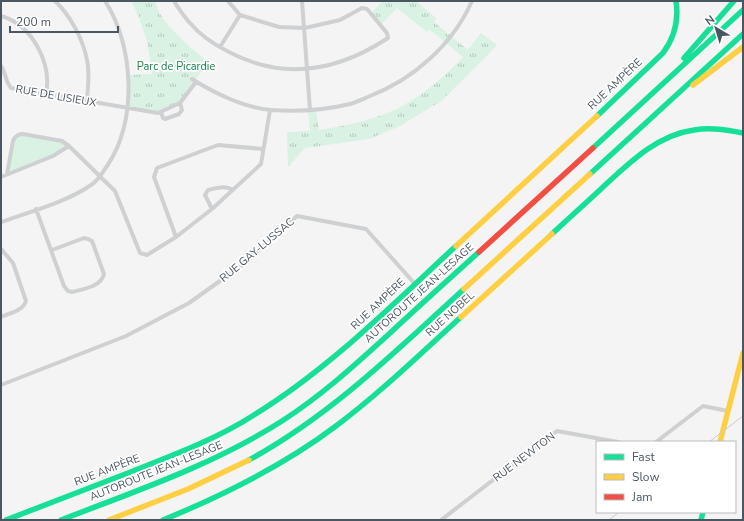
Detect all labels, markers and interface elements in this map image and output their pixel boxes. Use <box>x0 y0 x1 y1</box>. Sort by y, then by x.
scale bar <box>10 8 118 34</box>
north arrow <box>696 8 736 48</box>
text: N <box>702 12 718 29</box>
text: 200 m <box>16 14 51 30</box>
street label: RUE AMPÈRE <box>584 54 645 113</box>
park label: Parc de Picardie <box>137 59 215 74</box>
street label: RUE DE LISIEUX <box>14 82 98 111</box>
street label: RUE GAY-LUSSAC <box>217 214 297 286</box>
street label: AUTOROUTE JEAN-LESAGE <box>361 240 477 346</box>
street label: RUE AMPÈRE <box>347 274 408 333</box>
street label: RUE NOBEL <box>422 288 478 340</box>
street label: RUE NEWTON <box>490 429 558 485</box>
street label: AUTOROUTE JEAN-LESAGE <box>87 437 225 505</box>
legend <box>596 441 736 513</box>
text: Fast <box>632 449 655 465</box>
street label: RUE AMPÈRE <box>72 450 142 489</box>
text: Slow <box>632 469 660 485</box>
text: Jam <box>631 489 653 505</box>

